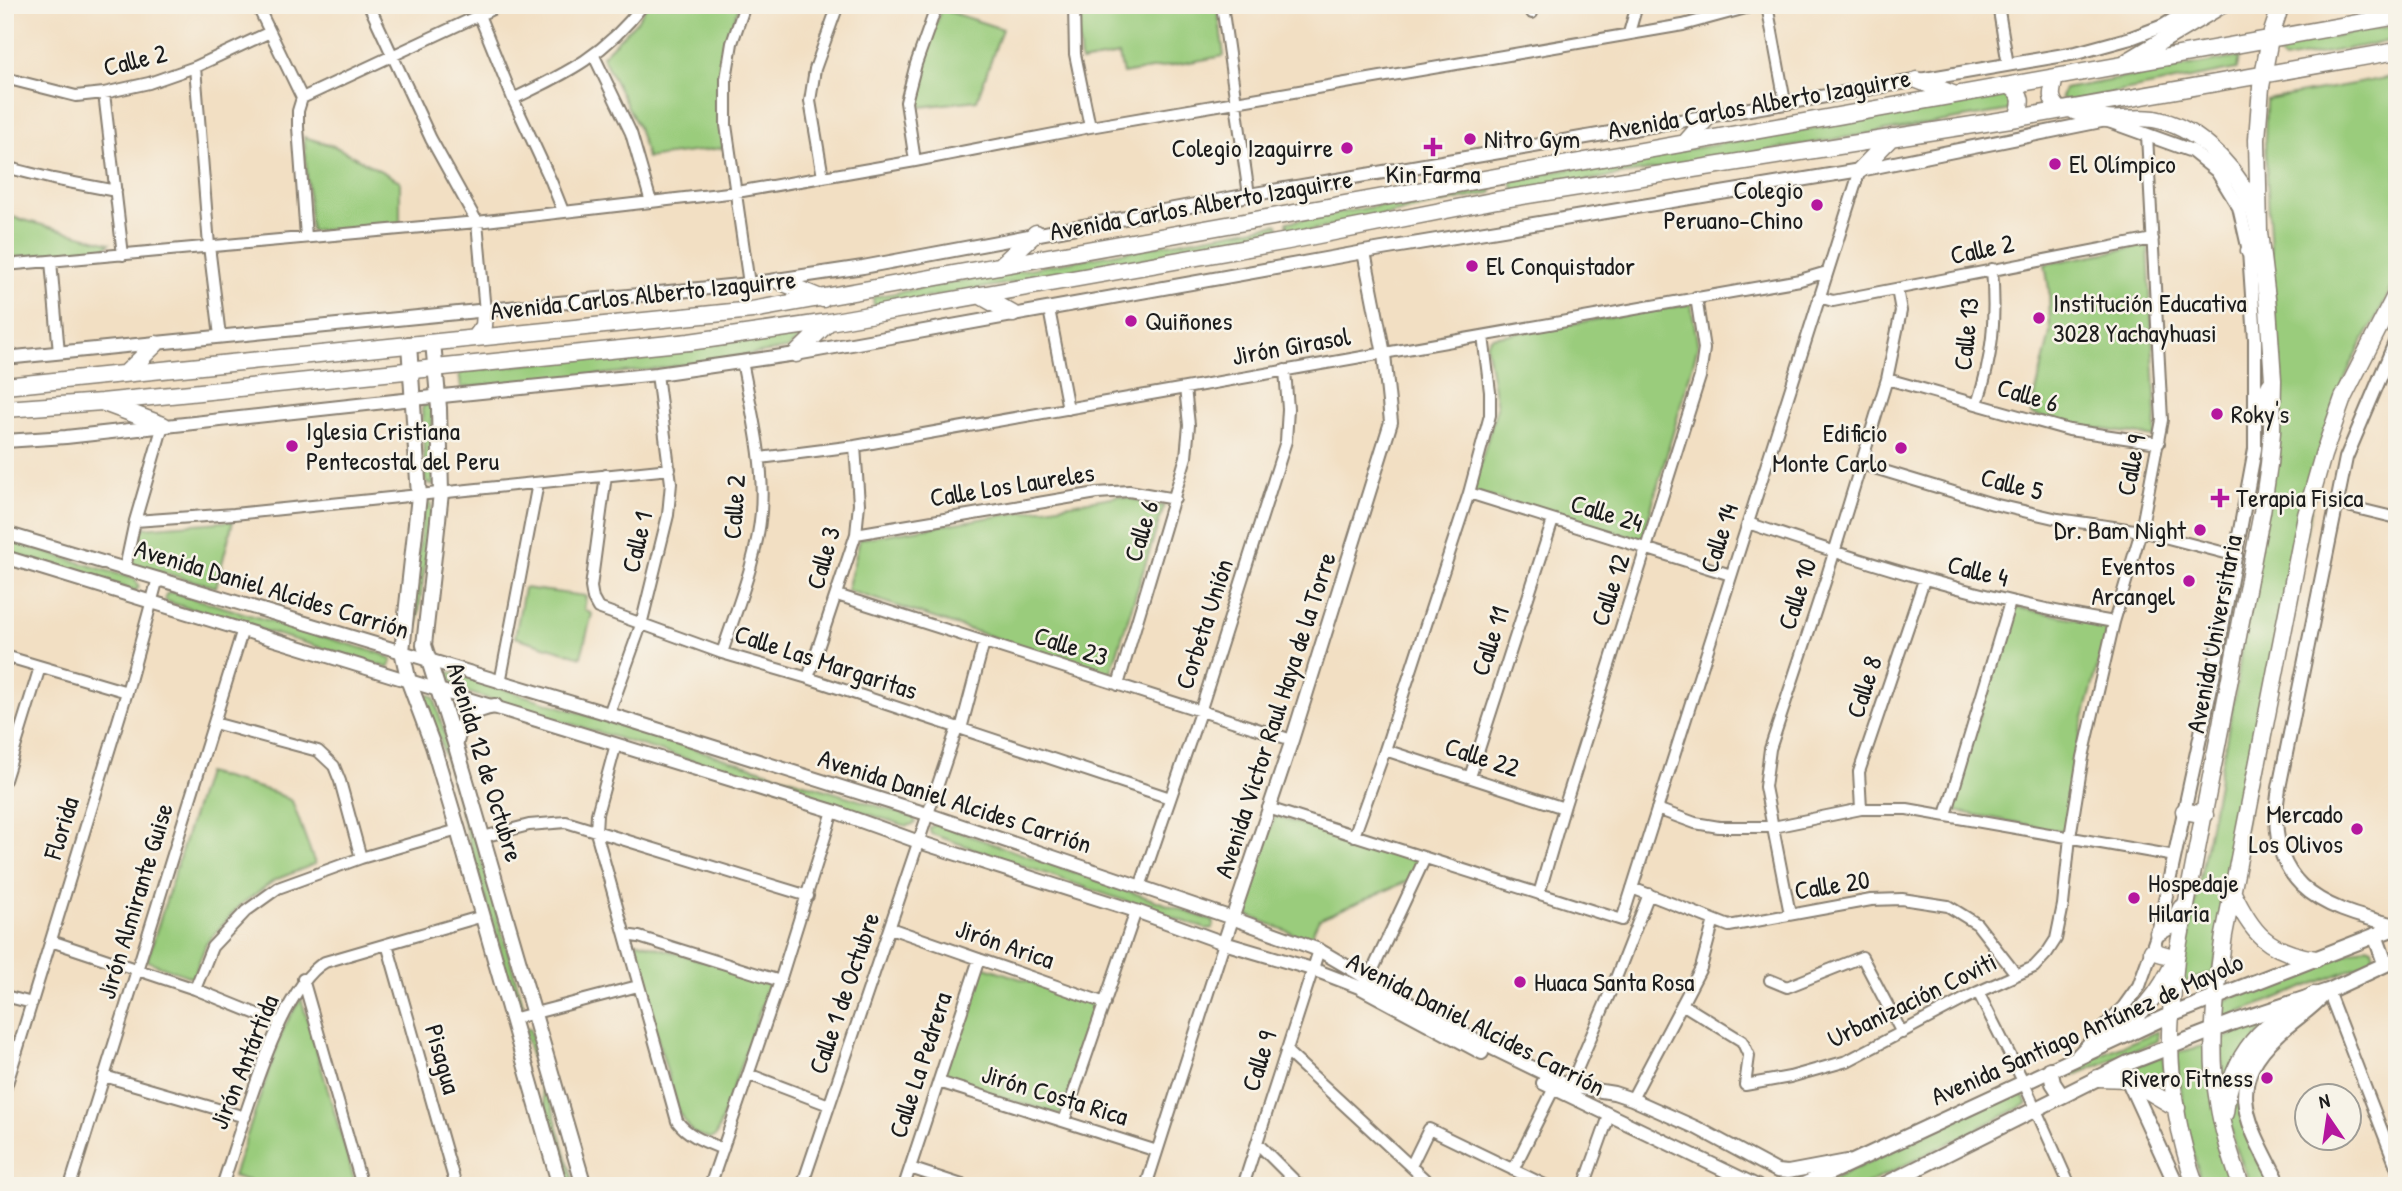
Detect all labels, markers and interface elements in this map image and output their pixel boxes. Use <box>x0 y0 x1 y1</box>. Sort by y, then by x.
street label: Calle 2 <box>100 35 170 84</box>
street label: Avenida Carlos Alberto Izaguirre <box>1605 60 1913 147</box>
place label: Nitro Gym <box>1484 121 1580 156</box>
place label: Colegio Izaguirre <box>1172 130 1333 165</box>
marker: Nitro Gym <box>1462 131 1478 147</box>
marker: Kin Farma <box>1425 139 1441 155</box>
marker: Colegio Izaguirre <box>1339 140 1355 156</box>
place label: El Olímpico <box>2069 146 2176 181</box>
place label: Kin Farma <box>1386 156 1480 191</box>
marker: El Olímpico <box>2047 156 2063 172</box>
street label: Avenida Carlos Alberto Izaguirre <box>1047 161 1355 248</box>
place label: Colegio Peruano-Chino <box>1664 172 1803 237</box>
marker: Colegio Peruano-Chino <box>1809 197 1825 213</box>
street label: Calle 2 <box>1947 225 2017 272</box>
place label: El Conquistador <box>1486 248 1635 283</box>
marker: El Conquistador <box>1464 258 1480 274</box>
street label: Avenida Carlos Alberto Izaguirre <box>489 261 797 328</box>
place label: Institución Educativa 3028 Yachayhuasi <box>2053 285 2247 350</box>
street label: Calle 13 <box>1944 296 1987 372</box>
place label: Quiñones <box>1145 303 1233 338</box>
marker: Institución Educativa 3028 Yachayhuasi <box>2031 310 2047 326</box>
marker: Quiñones <box>1123 313 1139 329</box>
street label: Jirón Girasol <box>1229 318 1353 373</box>
street label: Calle 6 <box>1993 369 2063 420</box>
place label: Roky's <box>2231 396 2289 431</box>
marker: Roky's <box>2209 406 2225 422</box>
place label: Iglesia Cristiana Pentecostal del Peru <box>306 413 499 478</box>
place label: Edificio Monte Carlo <box>1772 415 1887 480</box>
street label: Calle 9 <box>2107 431 2154 498</box>
marker: Iglesia Cristiana Pentecostal del Peru <box>284 438 300 454</box>
marker: Edificio Monte Carlo <box>1893 440 1909 456</box>
street label: Calle Los Laureles <box>927 454 1097 515</box>
street label: Calle 5 <box>1977 459 2047 508</box>
street label: Calle 2 <box>714 474 753 540</box>
place label: Terapia Fisica <box>2236 480 2364 515</box>
street label: Calle 24 <box>1567 485 1648 540</box>
marker: Terapia Fisica <box>2210 488 2230 508</box>
street label: Calle 6 <box>1115 496 1166 566</box>
street label: Calle 14 <box>1691 499 1746 577</box>
street label: Calle 1 <box>613 508 660 576</box>
place label: Dr. Bam Night <box>2054 512 2187 547</box>
street label: Calle 3 <box>797 522 848 593</box>
marker: Dr. Bam Night <box>2192 522 2208 538</box>
street label: Avenida Daniel Alcides Carrión <box>131 530 414 647</box>
street label: Avenida Universitaria <box>2177 532 2250 736</box>
street label: Calle 4 <box>1944 546 2012 595</box>
street label: Avenida Victor Raul Haya de la Torre <box>1205 547 1344 882</box>
place label: Eventos Arcangel <box>2091 548 2175 613</box>
street label: Calle 12 <box>1582 549 1638 630</box>
street label: Corbeta Unión <box>1166 554 1241 693</box>
street label: Calle 10 <box>1769 554 1824 634</box>
marker: Eventos Arcangel <box>2181 573 2197 589</box>
street label: Calle 11 <box>1462 602 1517 680</box>
street label: Calle Las Margaritas <box>730 615 922 708</box>
street label: Calle 23 <box>1030 617 1113 674</box>
street label: Calle 8 <box>1837 651 1890 722</box>
street label: Avenida 12 de Octubre <box>439 658 532 866</box>
street label: Calle 22 <box>1440 728 1524 785</box>
street label: Avenida Daniel Alcides Carrión <box>814 740 1096 861</box>
street label: Florida <box>34 792 87 864</box>
place label: Mercado Los Olivos <box>2249 796 2343 861</box>
street label: Jirón Almirante Guise <box>88 799 181 1003</box>
marker: Mercado Los Olivos <box>2349 821 2365 837</box>
street label: Calle 20 <box>1792 861 1872 908</box>
place label: Hospedaje Hilaria <box>2148 865 2239 930</box>
marker: Hospedaje Hilaria <box>2126 890 2142 906</box>
street label: Calle 1 de Octubre <box>799 907 888 1078</box>
street label: Jirón Arica <box>951 910 1059 977</box>
street label: Avenida Daniel Alcides Carrión <box>1341 943 1611 1104</box>
street label: Urbanización Coviti <box>1821 944 2002 1056</box>
street label: Avenida Santiago Antúnez de Mayolo <box>1925 944 2248 1113</box>
place label: Huaca Santa Rosa <box>1534 964 1695 999</box>
marker: Huaca Santa Rosa <box>1512 974 1528 990</box>
street label: Calle La Pedrera <box>879 987 960 1142</box>
street label: Jirón Antártida <box>201 989 286 1134</box>
street label: Pisagua <box>417 1020 470 1098</box>
street label: Calle 9 <box>1232 1026 1285 1096</box>
street label: Jirón Costa Rica <box>978 1056 1133 1133</box>
place label: Rivero Fitness <box>2122 1060 2253 1095</box>
marker: Rivero Fitness <box>2259 1070 2275 1086</box>
north arrow <box>2294 1082 2364 1152</box>
text: N <box>2316 1087 2332 1114</box>

